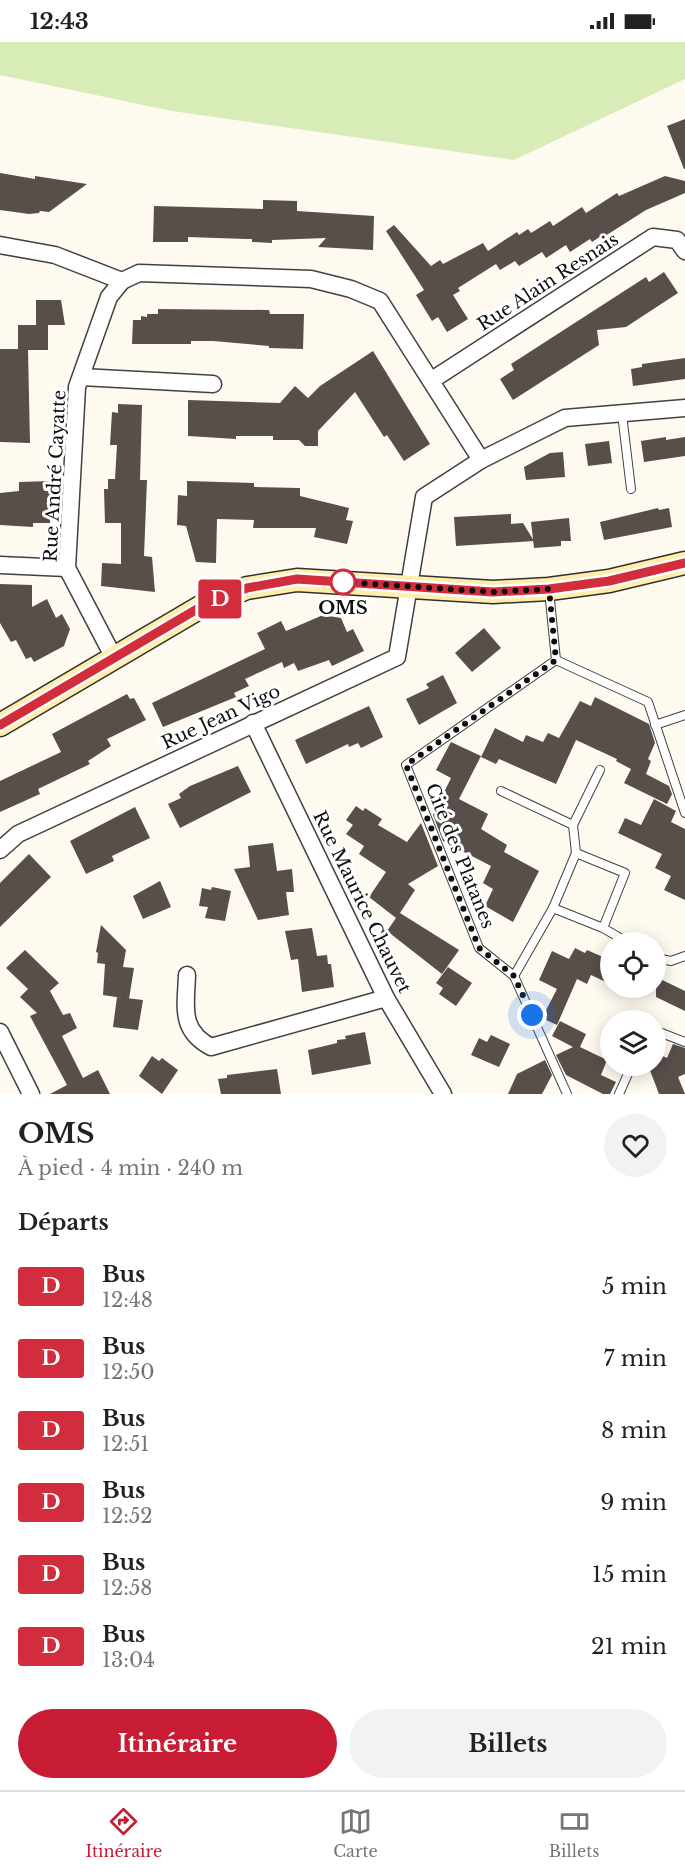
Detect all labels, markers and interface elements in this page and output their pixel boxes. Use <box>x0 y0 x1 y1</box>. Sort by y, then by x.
text: 12:43 <box>30 8 89 35</box>
street label: Rue Alain Resnais <box>473 228 623 336</box>
street label: Rue André Cayatte <box>39 389 71 563</box>
marker: OMS <box>330 569 356 595</box>
line badge: D <box>200 580 240 618</box>
text: D <box>210 586 230 612</box>
place label: OMS <box>318 597 368 619</box>
street label: Rue Jean Vigo <box>158 680 284 754</box>
street label: Cité des Platanes <box>421 780 499 932</box>
street label: Rue Maurice Chauvet <box>308 807 416 997</box>
map controls <box>600 932 666 1076</box>
button: locate <box>600 932 666 998</box>
your location <box>517 1000 547 1030</box>
button: layers <box>600 1010 666 1076</box>
button: heart <box>604 1114 667 1177</box>
text: OMS <box>18 1116 95 1151</box>
text: À pied · 4 min · 240 m <box>18 1156 243 1180</box>
text: Départs <box>18 1209 109 1236</box>
text: Bus <box>102 1261 145 1288</box>
text: D <box>41 1273 61 1299</box>
text: 5 min <box>602 1273 667 1300</box>
text: 12:48 <box>102 1288 153 1312</box>
text: Bus <box>102 1333 145 1360</box>
text: D <box>41 1345 61 1371</box>
text: 7 min <box>603 1345 667 1372</box>
text: 12:50 <box>102 1360 155 1384</box>
text: Bus <box>102 1405 145 1432</box>
text: D <box>41 1417 61 1443</box>
text: 8 min <box>601 1417 667 1444</box>
text: 12:51 <box>102 1432 149 1456</box>
text: Bus <box>102 1477 145 1504</box>
text: D <box>41 1489 61 1515</box>
text: 9 min <box>600 1489 667 1516</box>
text: 12:52 <box>102 1504 153 1528</box>
text: Bus <box>102 1549 145 1576</box>
text: D <box>41 1561 61 1587</box>
text: 15 min <box>592 1561 667 1588</box>
text: 12:58 <box>102 1576 152 1600</box>
text: Bus <box>102 1621 145 1648</box>
text: D <box>41 1633 61 1659</box>
text: 21 min <box>591 1633 667 1660</box>
text: 13:04 <box>102 1648 155 1672</box>
button: Itinéraire <box>18 1709 337 1778</box>
button: Billets <box>349 1709 667 1778</box>
tab: Itinéraire <box>86 1805 162 1861</box>
tab: Carte <box>333 1805 378 1861</box>
tab: Billets <box>549 1805 599 1861</box>

